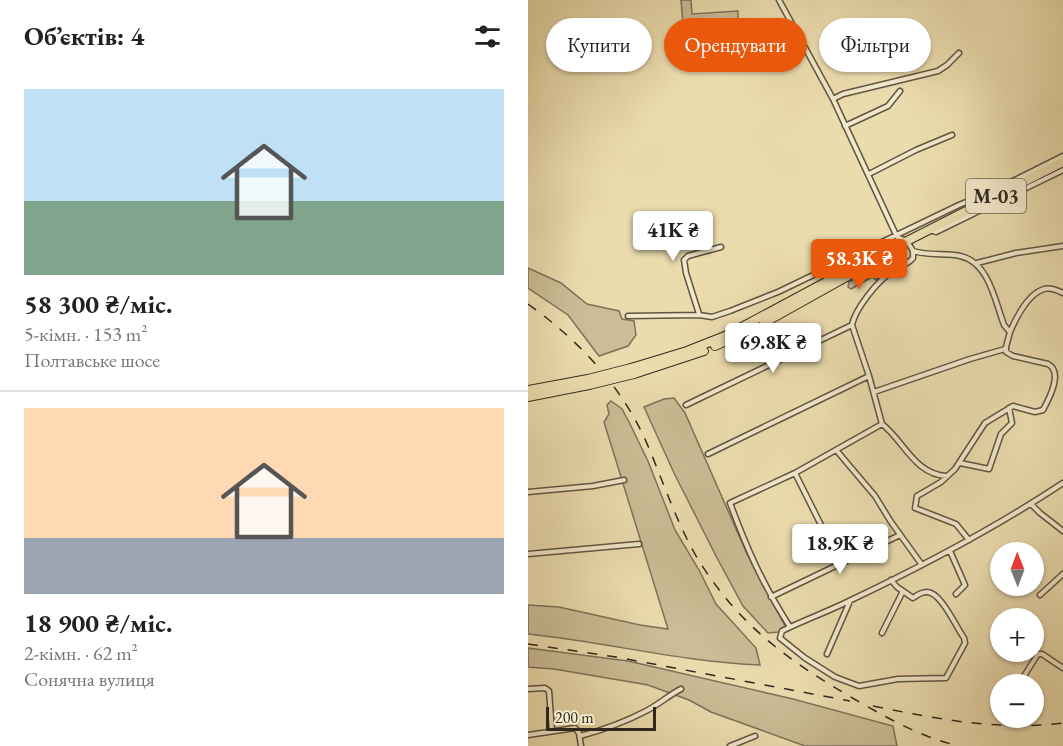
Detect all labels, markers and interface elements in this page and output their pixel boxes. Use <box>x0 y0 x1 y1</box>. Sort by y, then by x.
chip: Купити <box>546 18 652 72</box>
chip: Орендувати <box>664 18 807 72</box>
chip: Фільтри <box>819 18 931 72</box>
text: Об’єктів: 4 <box>24 19 144 53</box>
icon: filters <box>471 20 504 53</box>
icon: home <box>210 128 318 236</box>
road number: М-03 <box>966 179 1026 213</box>
pin: 41K ₴ <box>631 211 715 262</box>
text: 41K ₴ <box>647 217 699 243</box>
pin: 58.3K ₴ <box>804 239 914 290</box>
text: 58.3K ₴ <box>825 245 893 271</box>
text: 58 300 ₴/міс. <box>24 287 172 321</box>
text: 5-кімн. · 153 m² <box>24 321 147 347</box>
pin: 69.8K ₴ <box>718 323 828 374</box>
text: 69.8K ₴ <box>739 329 807 355</box>
text: Полтавське шосе <box>24 347 160 373</box>
icon: home <box>210 447 318 555</box>
pin: 18.9K ₴ <box>785 524 895 575</box>
text: 18.9K ₴ <box>806 530 874 556</box>
north arrow <box>990 542 1044 596</box>
map controls <box>990 542 1044 728</box>
text: 18 900 ₴/міс. <box>24 606 172 640</box>
button: + <box>990 608 1044 662</box>
text: 2-кімн. · 62 m² <box>24 640 138 666</box>
text: Сонячна вулиця <box>24 666 155 692</box>
button: − <box>990 674 1044 728</box>
scale bar <box>546 704 656 732</box>
text: 200 m <box>555 707 594 728</box>

